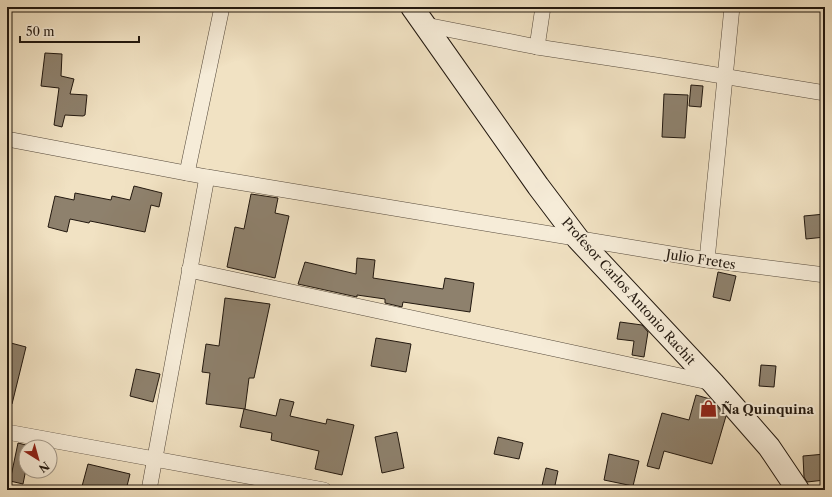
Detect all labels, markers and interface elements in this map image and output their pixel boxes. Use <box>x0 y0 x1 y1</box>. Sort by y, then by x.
scale bar <box>20 18 139 44</box>
text: 50 m <box>26 24 55 39</box>
street label: Profesor Carlos Antonio Rachit <box>559 214 700 368</box>
street label: Julio Fretes <box>663 245 737 272</box>
shop icon: Ña Quinquina <box>698 399 718 419</box>
place label: Ña Quinquina <box>721 400 815 417</box>
north arrow <box>18 439 58 479</box>
text: N <box>36 459 52 476</box>

